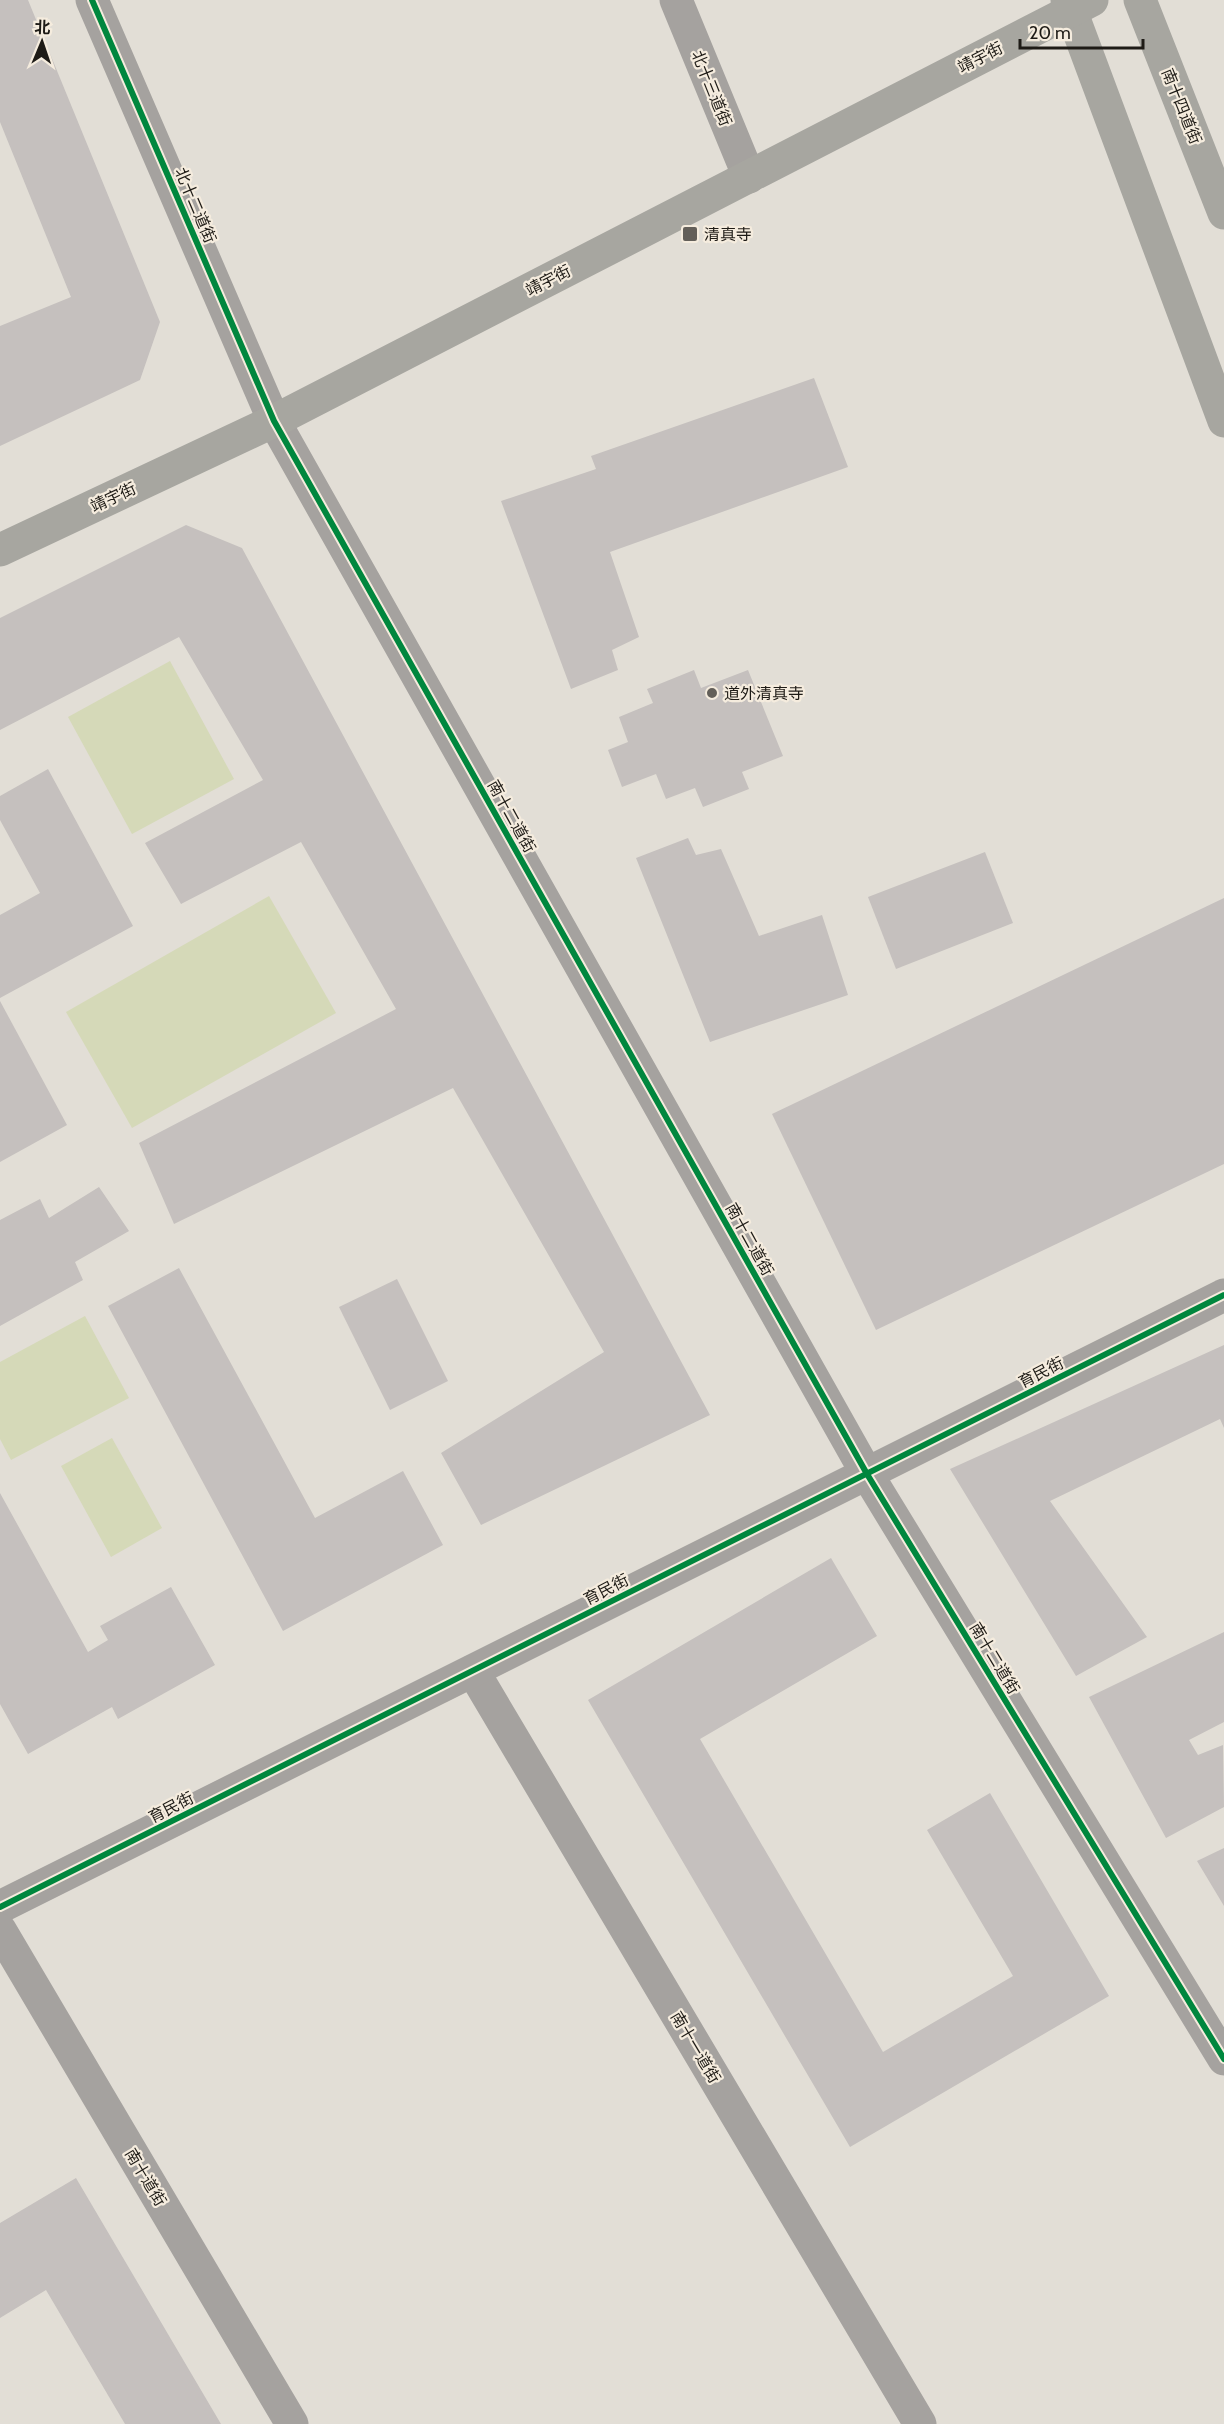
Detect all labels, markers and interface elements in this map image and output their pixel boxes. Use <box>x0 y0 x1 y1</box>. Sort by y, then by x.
north arrow <box>12 12 72 72</box>
scale bar <box>1020 12 1143 50</box>
text: 北 <box>34 18 51 37</box>
text: 20 m <box>1029 22 1071 44</box>
street label: 靖宇街 <box>955 38 1006 77</box>
street label: 北十三道街 <box>688 48 735 129</box>
street label: 南十四道街 <box>1158 66 1205 147</box>
street label: 北十二道街 <box>171 165 220 246</box>
marker: 清真寺 <box>681 225 699 243</box>
place label: 清真寺 <box>704 225 752 244</box>
street label: 靖宇街 <box>523 261 574 300</box>
street label: 靖宇街 <box>87 479 139 516</box>
place label: 道外清真寺 <box>724 684 804 703</box>
marker: 道外清真寺 <box>705 686 719 700</box>
street label: 南十二道街 <box>484 777 539 856</box>
street label: 南十二道街 <box>722 1200 777 1279</box>
street label: 育民街 <box>1016 1353 1067 1392</box>
street label: 育民街 <box>581 1570 632 1609</box>
street label: 南十二道街 <box>966 1619 1023 1697</box>
street label: 育民街 <box>146 1788 197 1827</box>
street label: 南十一道街 <box>667 2008 724 2086</box>
street label: 南十道街 <box>121 2145 170 2210</box>

